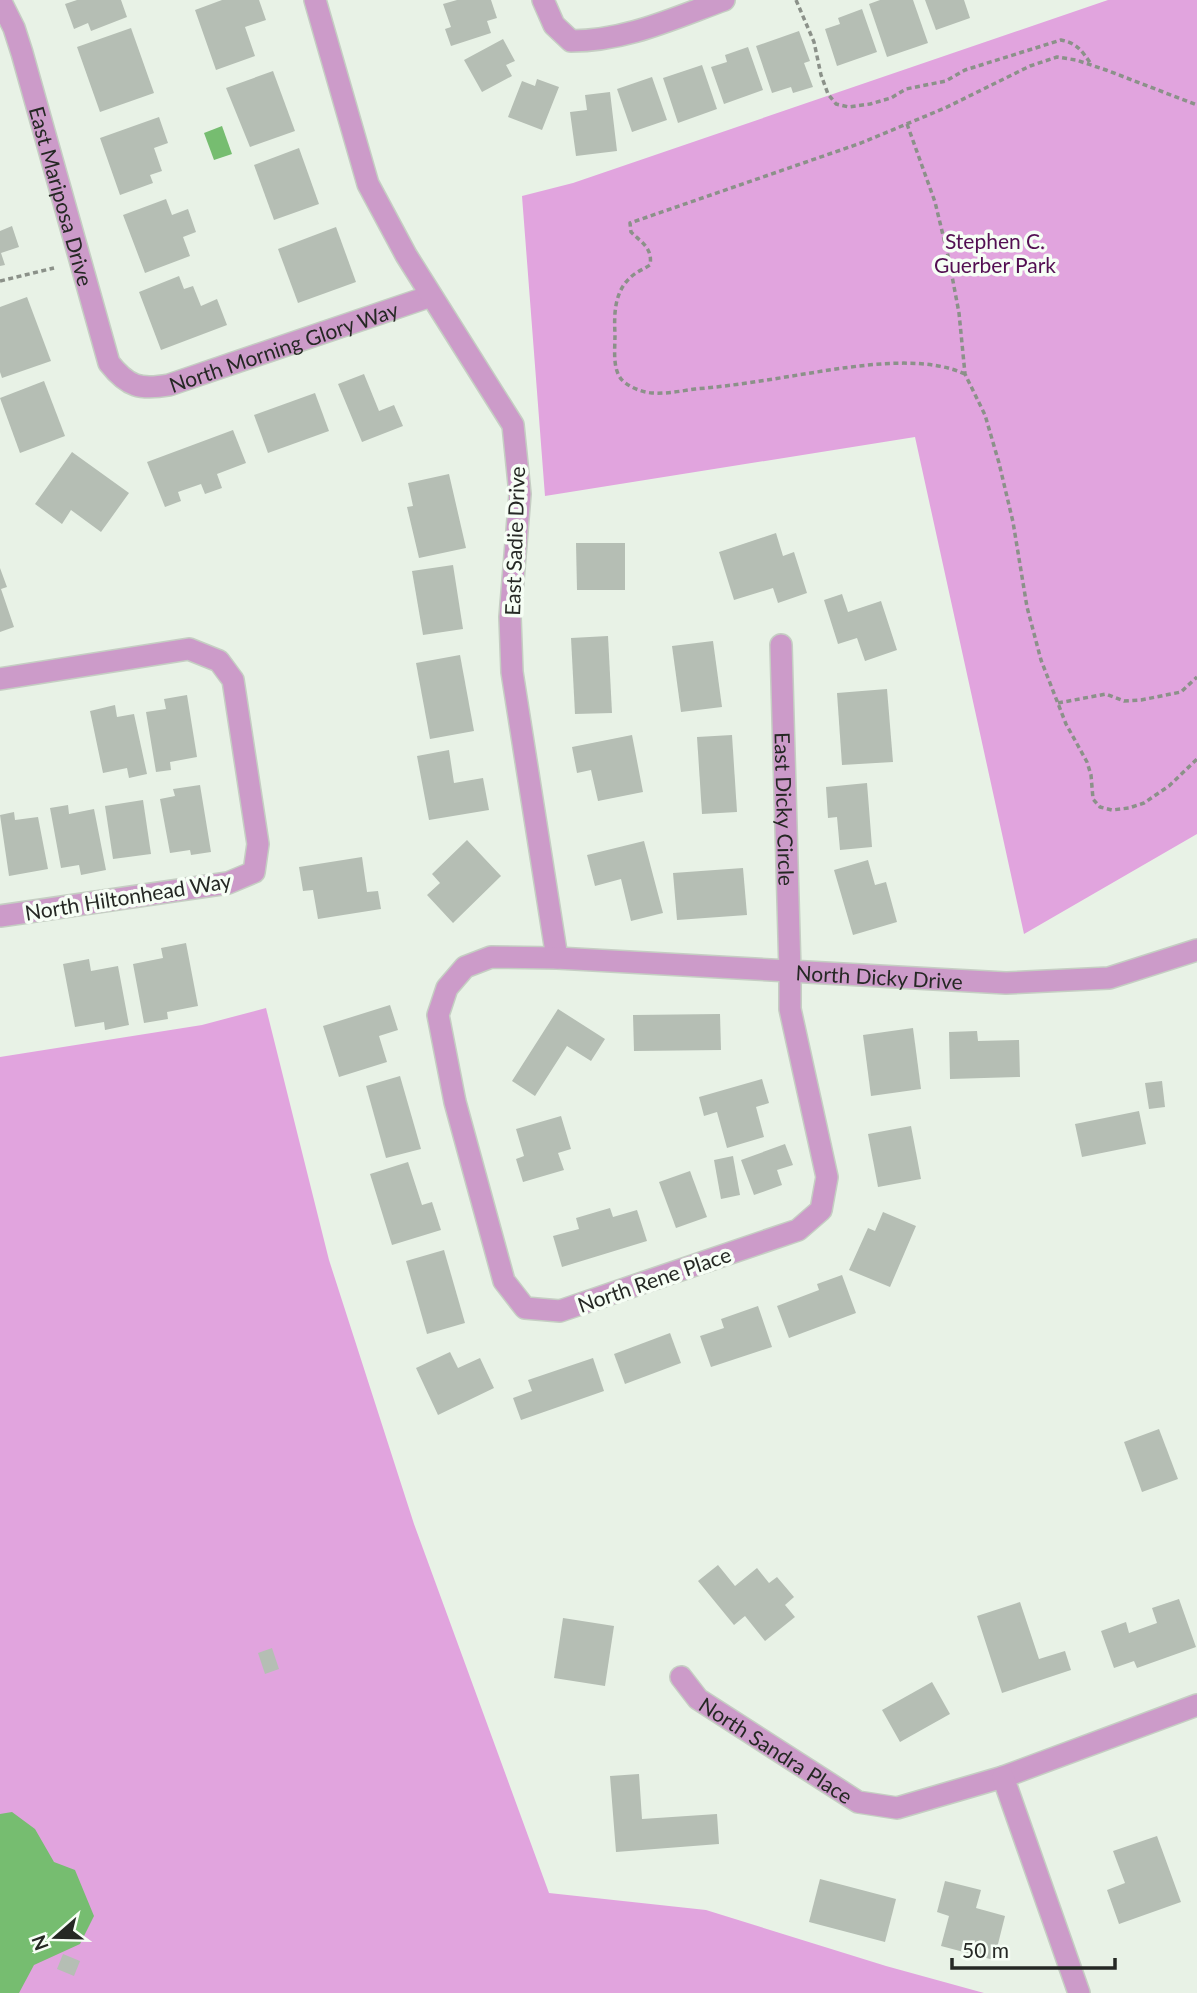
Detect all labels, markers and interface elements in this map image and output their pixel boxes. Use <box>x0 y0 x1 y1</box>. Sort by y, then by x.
street label: East Mariposa Drive <box>25 103 99 289</box>
park label: Stephen C. Guerber Park <box>934 228 1056 277</box>
street label: North Morning Glory Way <box>166 296 401 397</box>
street label: East Sadie Drive <box>499 466 529 616</box>
street label: East Dicky Circle <box>771 732 800 886</box>
street label: North Hiltonhead Way <box>23 867 233 925</box>
street label: North Dicky Drive <box>795 959 964 993</box>
street label: North Rene Place <box>574 1241 734 1317</box>
street label: North Sandra Place <box>695 1691 858 1808</box>
north arrow <box>21 1902 91 1972</box>
scale bar <box>952 1926 1115 1970</box>
text: N <box>26 1932 53 1954</box>
text: 50 m <box>962 1937 1009 1962</box>

